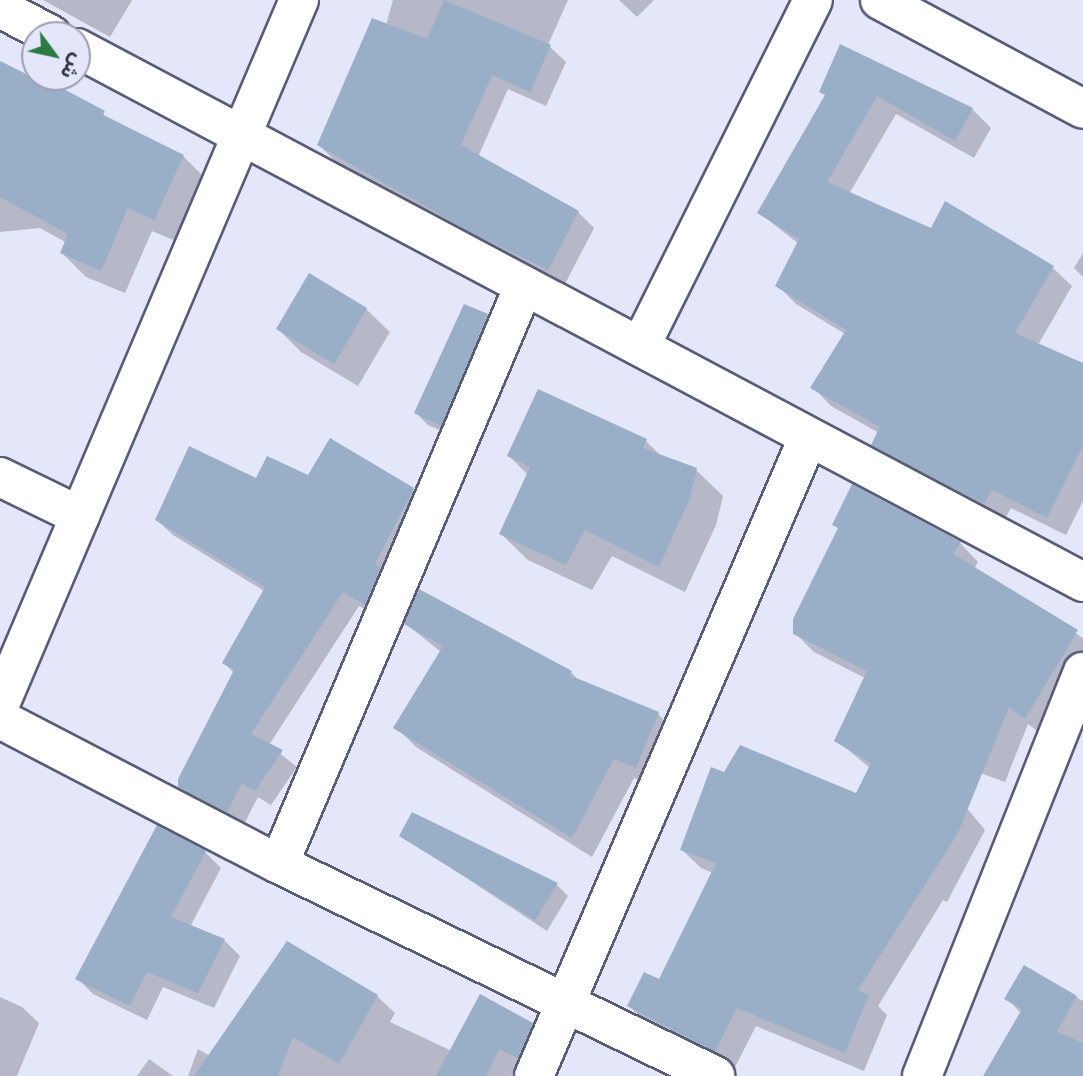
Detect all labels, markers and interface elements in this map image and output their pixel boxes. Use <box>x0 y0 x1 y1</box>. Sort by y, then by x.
north arrow <box>21 21 91 91</box>
text: ش <box>55 49 90 84</box>

